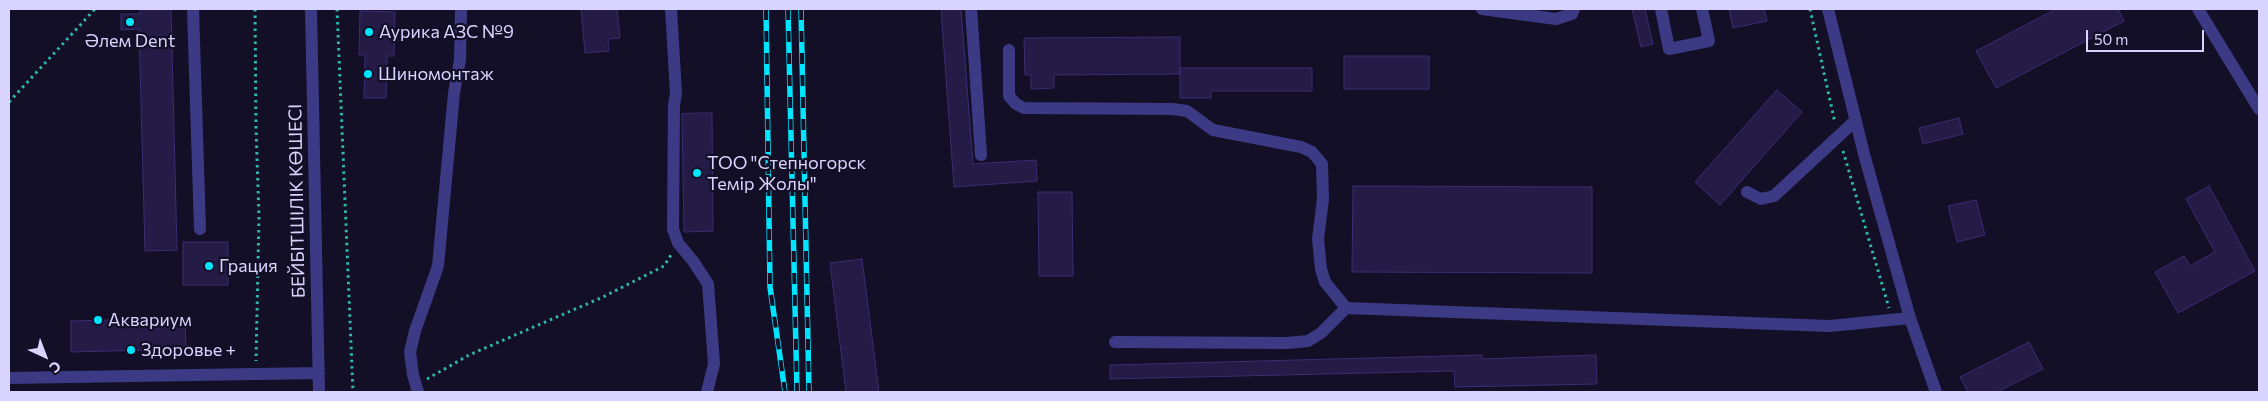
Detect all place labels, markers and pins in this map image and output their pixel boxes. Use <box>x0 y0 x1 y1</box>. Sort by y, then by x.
marker: Әлем Dent <box>124 16 136 28</box>
place label: Аурика АЗС №9 <box>379 21 514 43</box>
marker: Аурика АЗС №9 <box>363 26 375 38</box>
place label: Әлем Dent <box>85 30 175 52</box>
place label: Шиномонтаж <box>378 63 494 85</box>
marker: Шиномонтаж <box>362 68 374 80</box>
place label: ТОО "Степногорск Темiр Жолы" <box>707 152 866 194</box>
marker: ТОО "Степногорск Темiр Жолы" <box>691 167 703 179</box>
place label: Грация <box>219 255 278 277</box>
marker: Грация <box>203 260 215 272</box>
place label: Аквариум <box>108 309 192 331</box>
marker: Аквариум <box>92 314 104 326</box>
place label: Здоровье + <box>141 339 236 361</box>
marker: Здоровье + <box>125 344 137 356</box>

